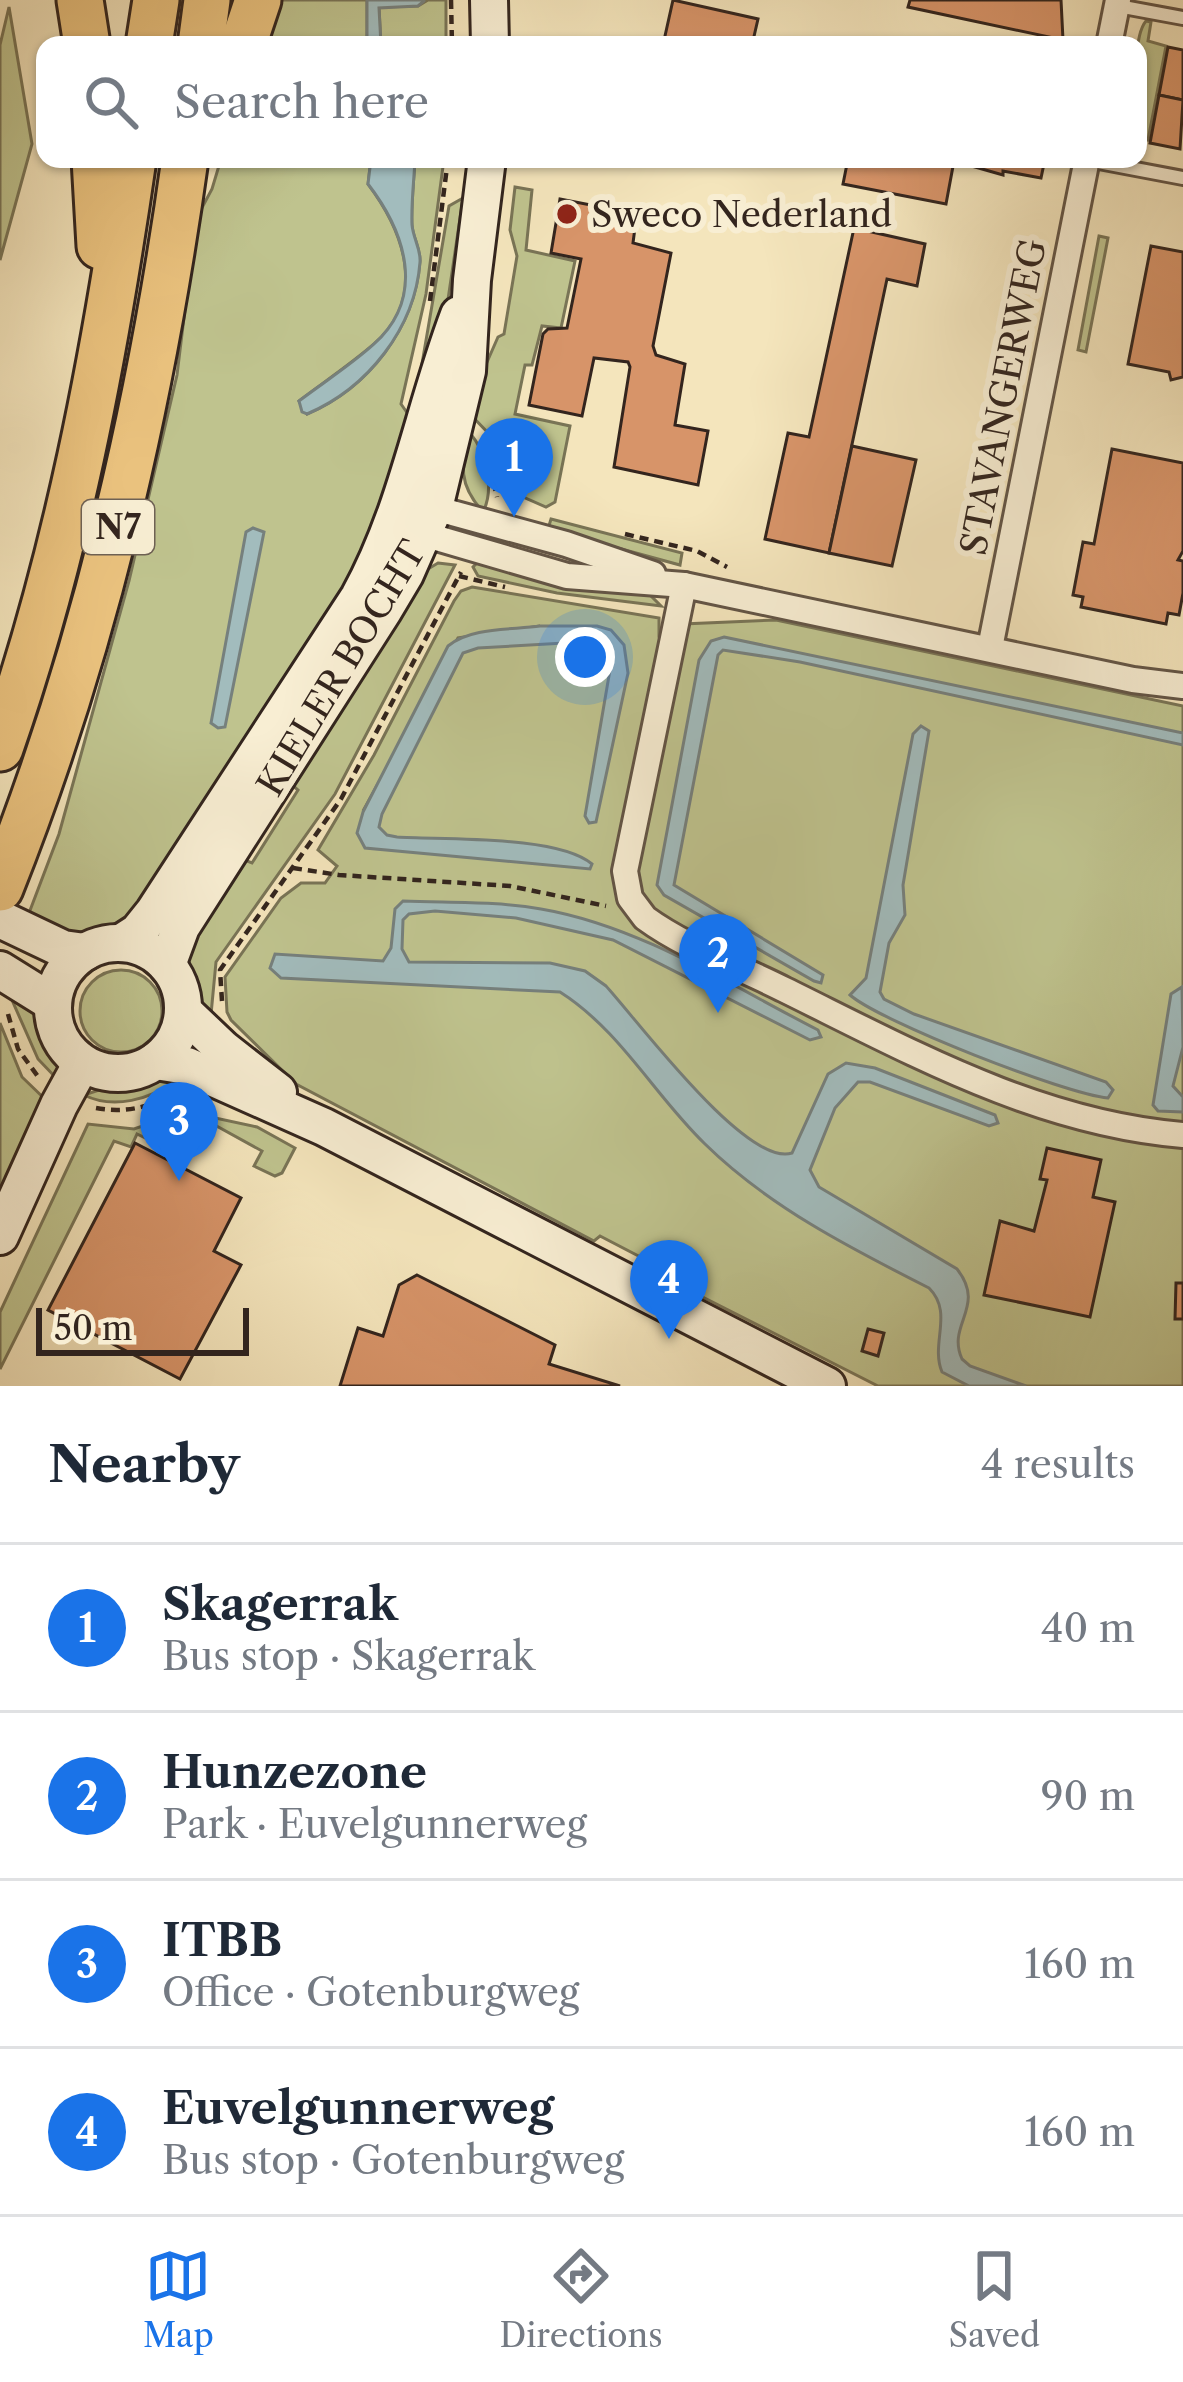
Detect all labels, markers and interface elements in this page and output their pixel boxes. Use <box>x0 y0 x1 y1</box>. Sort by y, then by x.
search box <box>36 36 1147 168</box>
icon: search <box>78 69 144 135</box>
text: Search here <box>174 74 429 130</box>
place label: Sweco Nederland <box>591 192 892 236</box>
marker: Sweco Nederland <box>554 201 580 227</box>
street label: STAVANGERWEG <box>951 235 1055 559</box>
pin: 1 <box>475 418 553 517</box>
road number: N7 <box>82 500 154 554</box>
street label: KIELER BOCHT <box>248 532 435 804</box>
your location <box>555 627 615 687</box>
pin: 2 <box>679 914 757 1013</box>
pin: 3 <box>140 1082 218 1181</box>
pin: 4 <box>630 1240 708 1339</box>
scale bar <box>36 1302 249 1355</box>
text: 50 m <box>54 1308 132 1349</box>
text: Nearby <box>48 1433 240 1495</box>
text: 4 results <box>981 1440 1135 1488</box>
text: Skagerrak <box>162 1576 398 1632</box>
text: 1 <box>78 1604 96 1652</box>
text: 40 m <box>1041 1604 1135 1652</box>
text: Bus stop · Skagerrak <box>162 1632 535 1680</box>
text: Hunzezone <box>162 1744 427 1800</box>
text: 2 <box>75 1772 99 1820</box>
text: 90 m <box>1041 1772 1135 1820</box>
text: Park · Euvelgunnerweg <box>162 1800 587 1848</box>
text: ITBB <box>162 1912 282 1968</box>
text: 3 <box>76 1940 98 1988</box>
text: 160 m <box>1024 1940 1135 1988</box>
text: Office · Gotenburgweg <box>162 1968 579 2016</box>
text: Euvelgunnerweg <box>162 2080 554 2136</box>
text: 4 <box>75 2108 99 2156</box>
text: 160 m <box>1024 2108 1135 2156</box>
text: Bus stop · Gotenburgweg <box>162 2136 624 2184</box>
tab: Map <box>143 2243 214 2356</box>
tab: Directions <box>500 2243 663 2356</box>
tab: Saved <box>948 2243 1040 2356</box>

